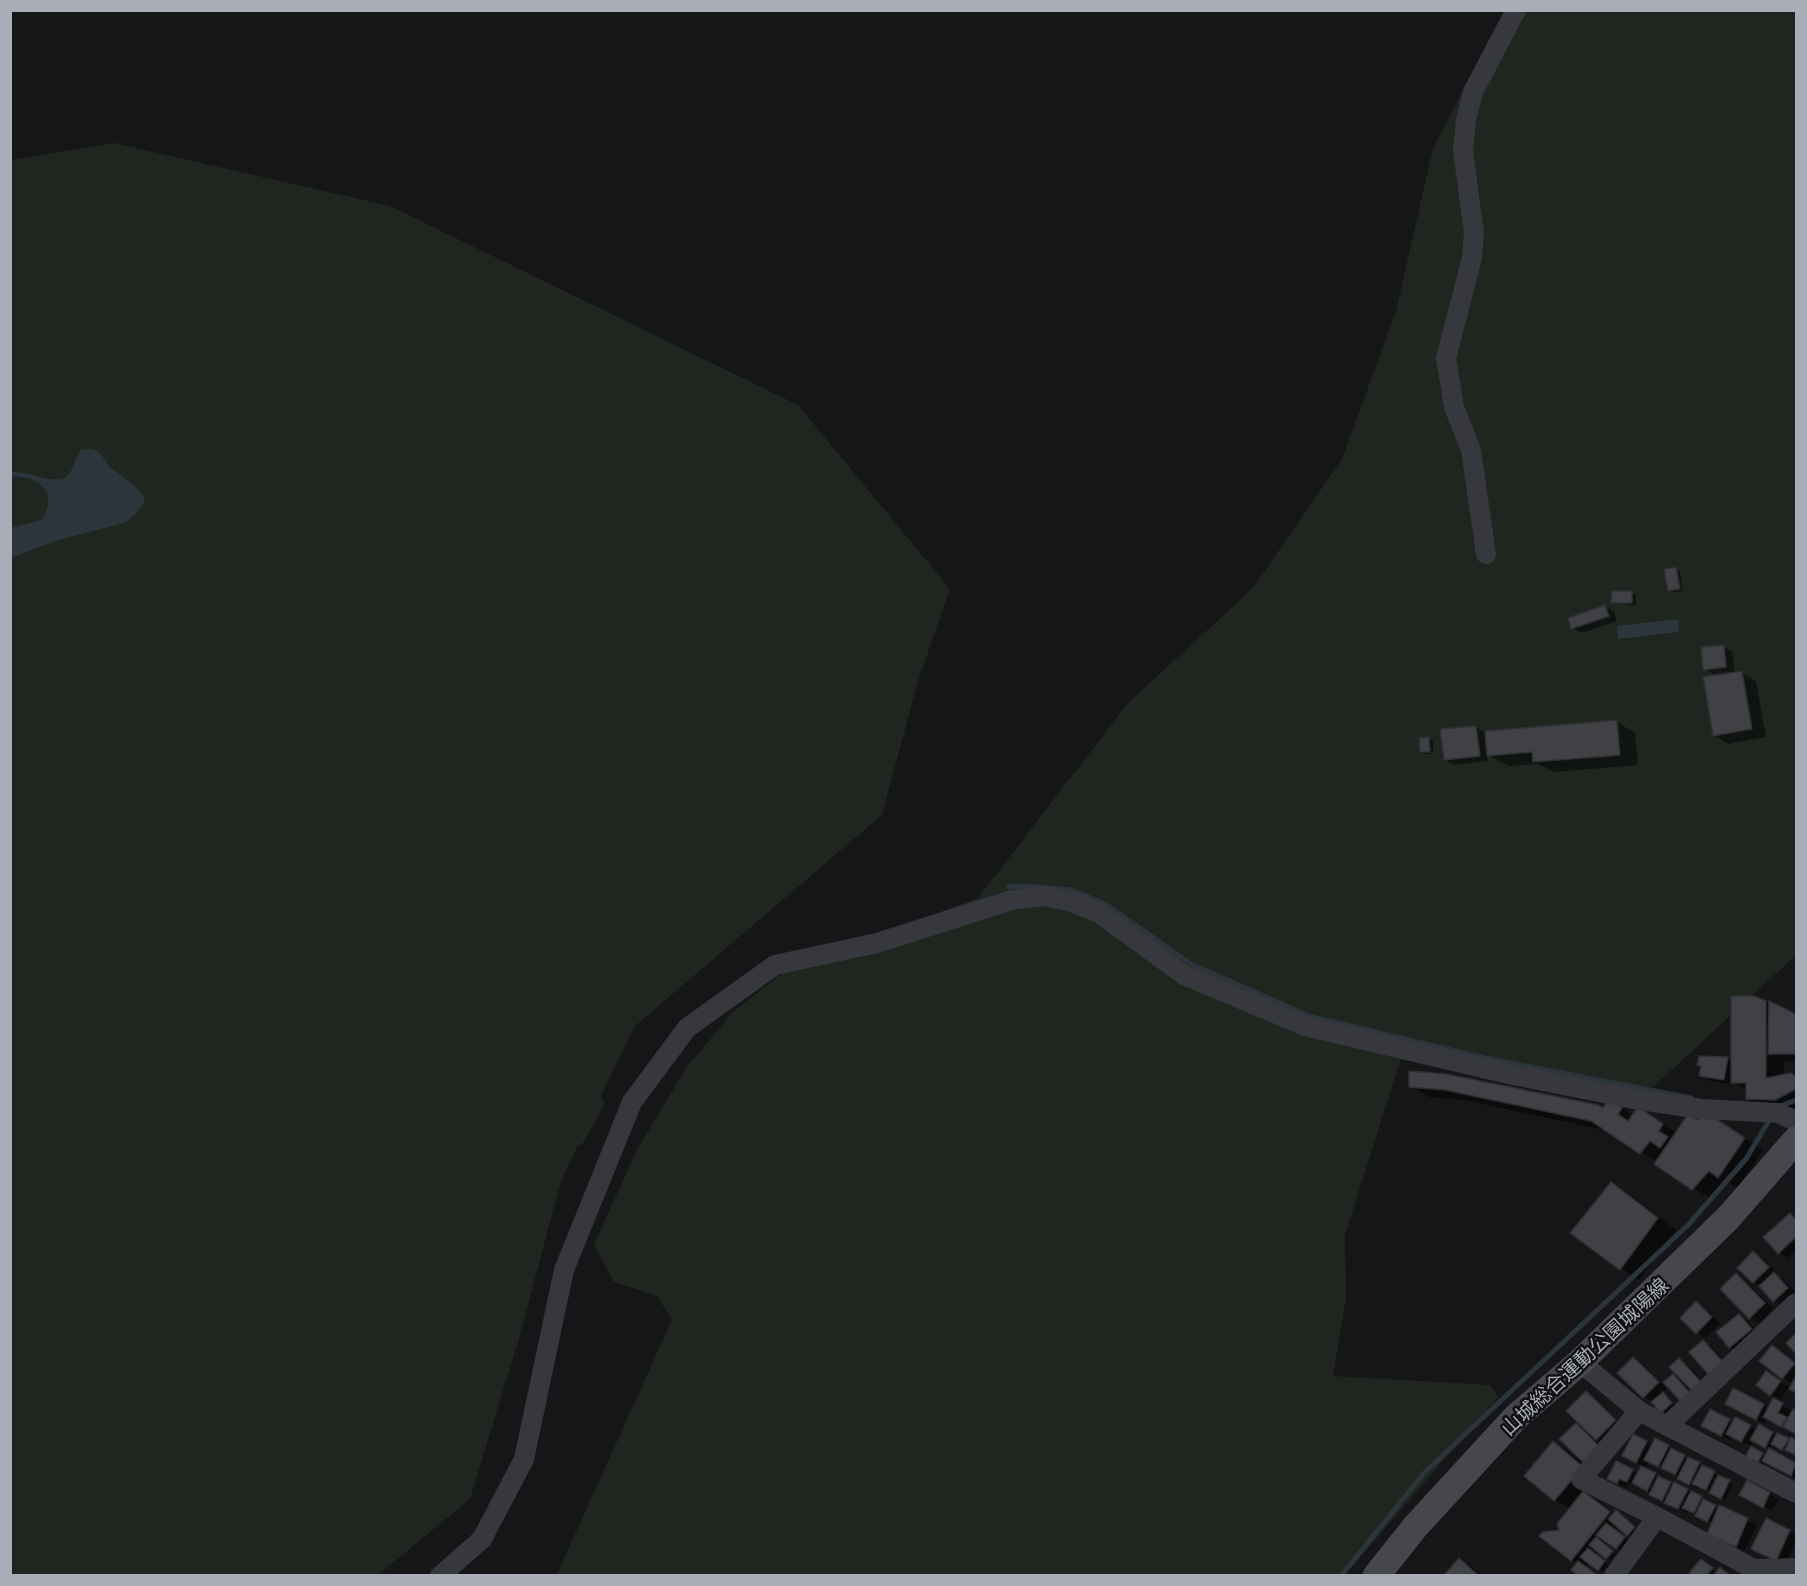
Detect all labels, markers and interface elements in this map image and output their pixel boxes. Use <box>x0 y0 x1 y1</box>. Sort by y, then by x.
street label: 山城総合運動公園城陽線 <box>1495 1272 1673 1440</box>

